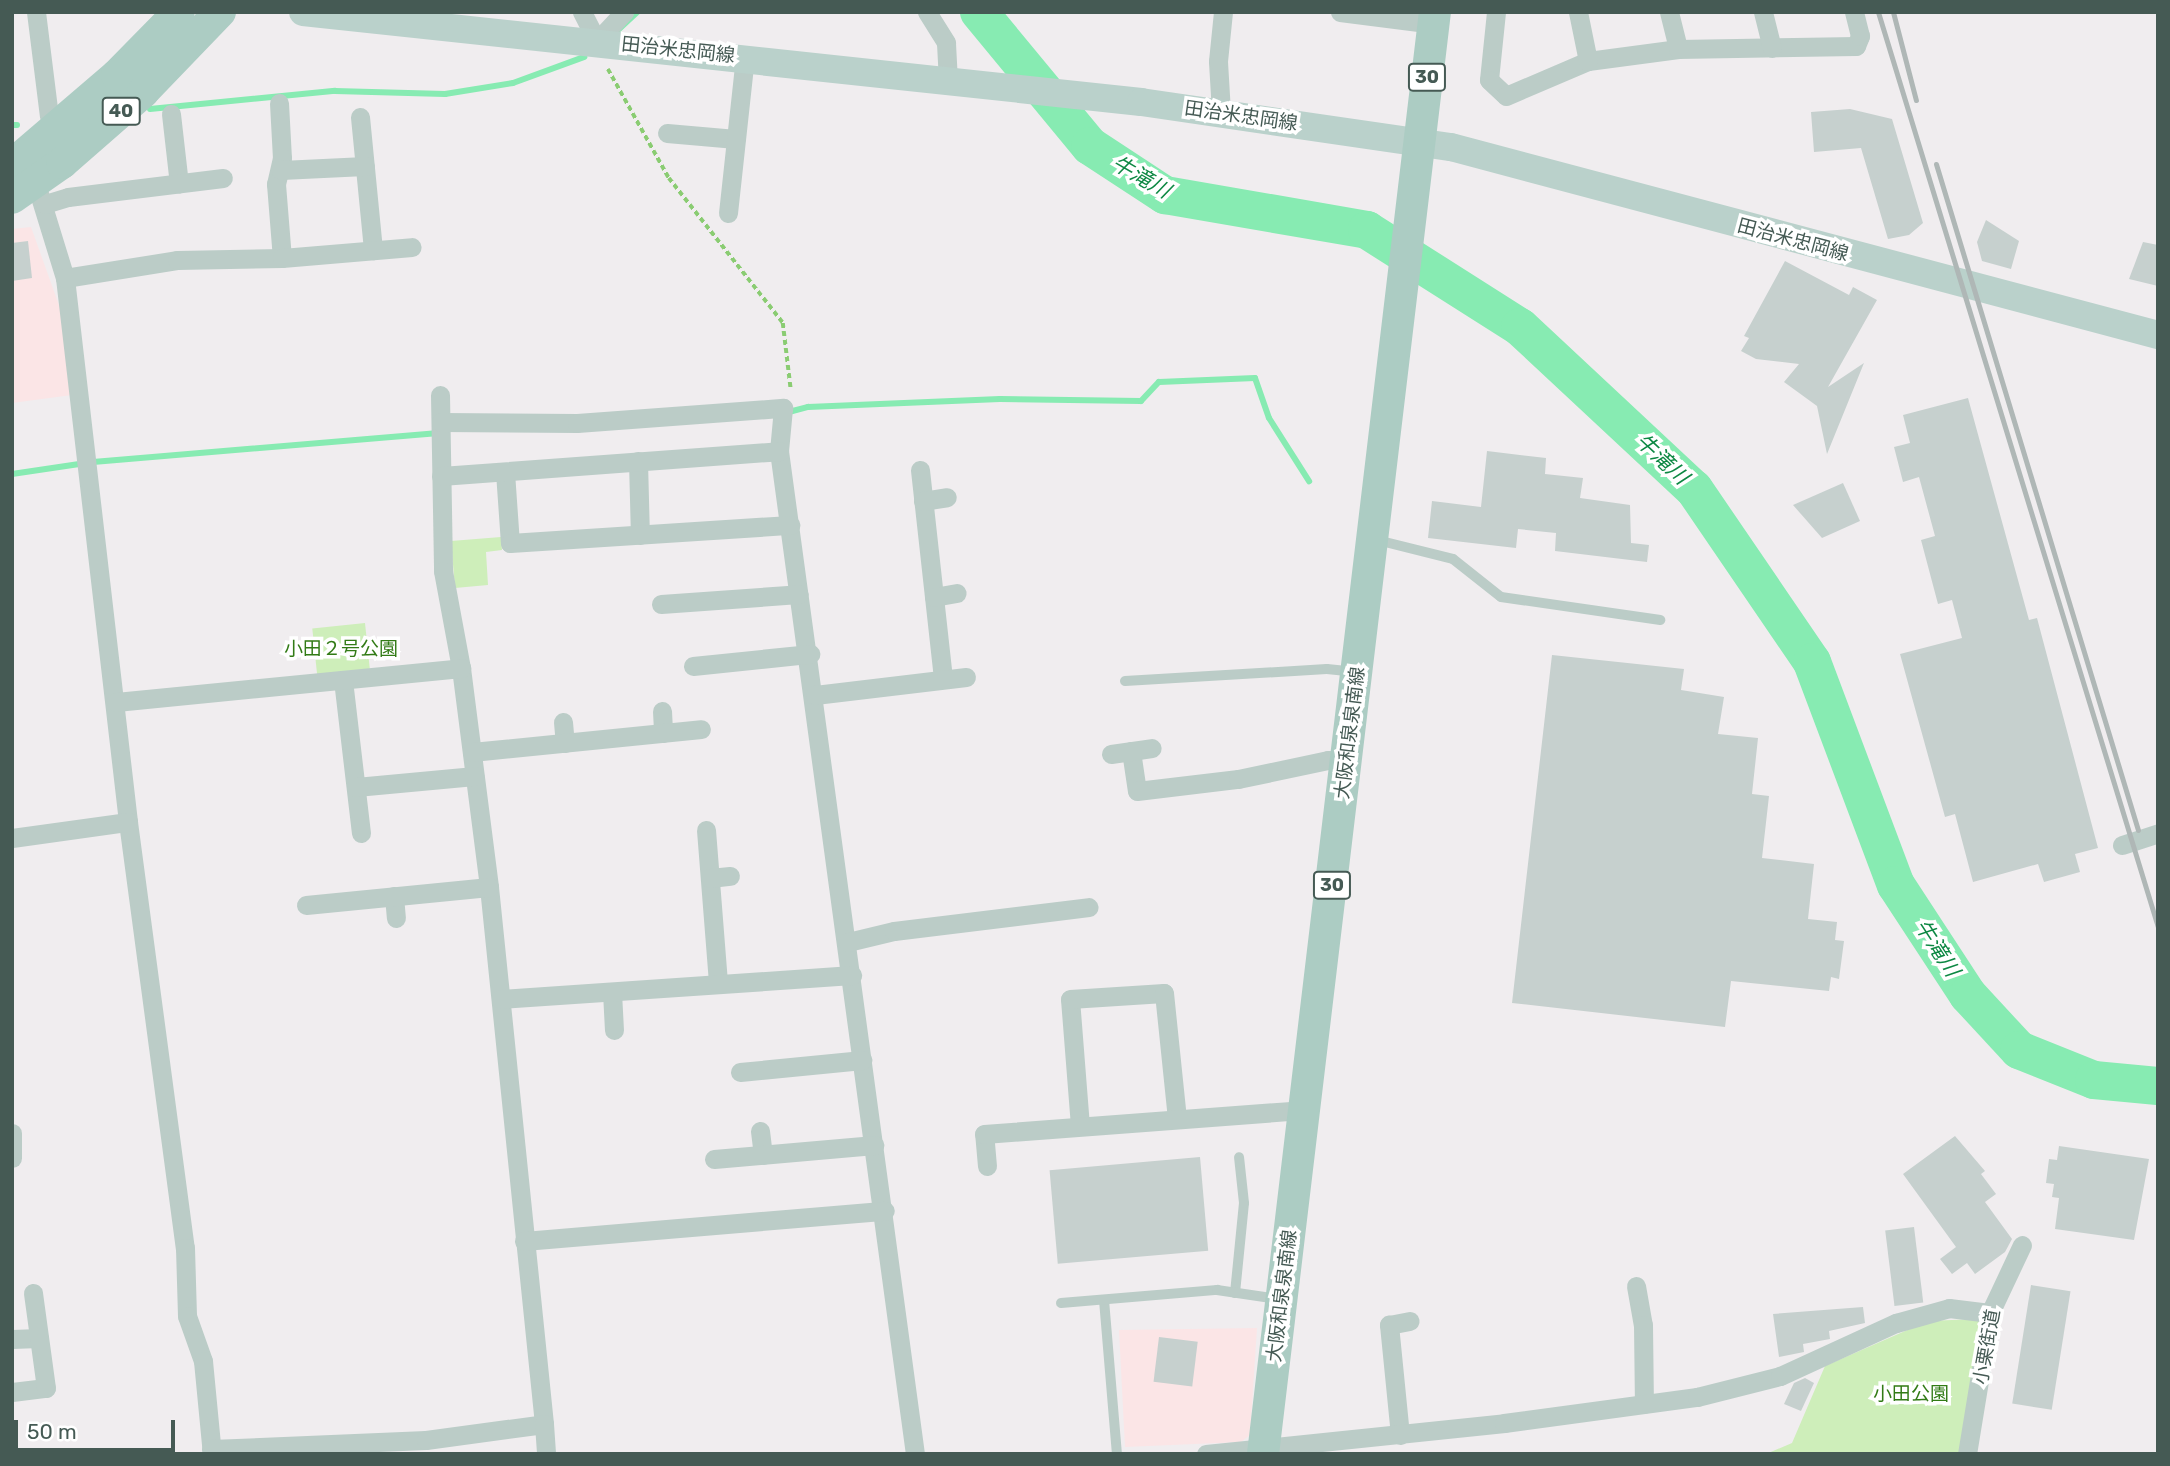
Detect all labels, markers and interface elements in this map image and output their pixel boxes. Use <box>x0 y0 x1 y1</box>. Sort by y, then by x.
street label: 田治米忠岡線 <box>620 33 736 67</box>
road number: 30 <box>1408 62 1446 92</box>
road number: 40 <box>100 96 142 126</box>
street label: 田治米忠岡線 <box>1183 97 1299 135</box>
water label: 牛滝川 <box>1107 150 1175 204</box>
street label: 田治米忠岡線 <box>1735 214 1851 266</box>
water label: 牛滝川 <box>1630 428 1694 490</box>
park label: 小田２号公園 <box>284 638 398 660</box>
street label: 大阪和泉泉南線 <box>1331 666 1369 800</box>
road number: 30 <box>1313 870 1351 900</box>
water label: 牛滝川 <box>1909 915 1965 981</box>
street label: 大阪和泉泉南線 <box>1263 1229 1301 1363</box>
street label: 小栗街道 <box>1969 1308 2005 1386</box>
park label: 小田公園 <box>1873 1383 1949 1405</box>
scale bar <box>18 1406 178 1450</box>
text: 50 m <box>27 1419 77 1444</box>

